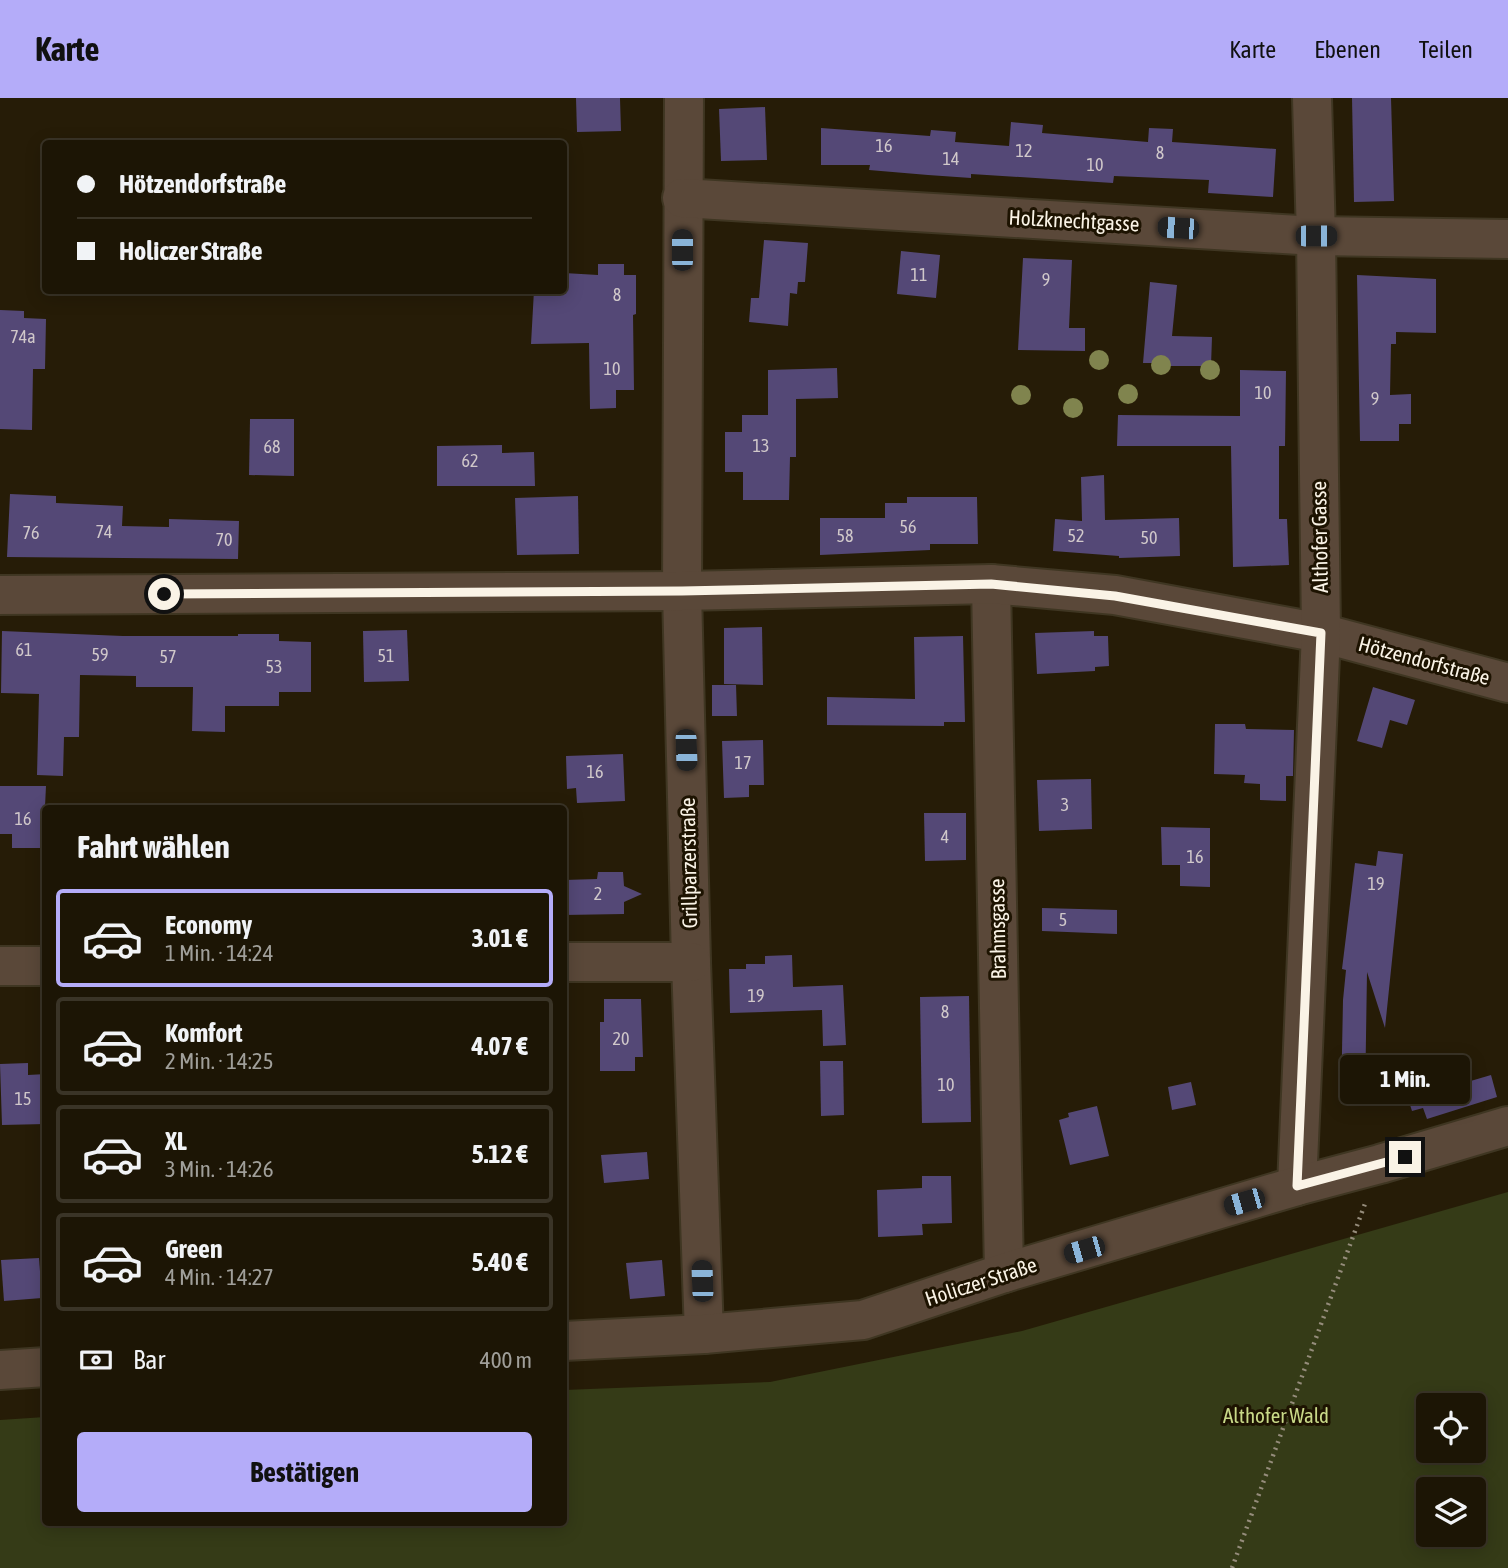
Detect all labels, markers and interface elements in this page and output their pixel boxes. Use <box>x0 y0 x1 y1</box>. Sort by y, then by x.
text: Karte <box>35 30 99 68</box>
text: Karte <box>1229 36 1276 63</box>
text: Ebenen <box>1314 36 1381 63</box>
text: Teilen <box>1419 36 1473 63</box>
house number: 16 <box>876 135 892 156</box>
house number: 12 <box>1016 140 1032 161</box>
house number: 8 <box>1156 142 1164 163</box>
house number: 14 <box>943 148 959 169</box>
house number: 10 <box>1087 154 1103 175</box>
text: Hötzendorfstraße <box>119 169 286 199</box>
street label: Holzknechtgasse <box>1008 205 1140 235</box>
car <box>1157 216 1200 240</box>
car <box>1296 226 1338 247</box>
car <box>672 229 693 271</box>
text: Holiczer Straße <box>119 236 263 266</box>
house number: 11 <box>911 264 927 285</box>
house number: 9 <box>1042 269 1050 290</box>
house number: 8 <box>613 284 621 305</box>
house number: 74a <box>10 326 36 347</box>
house number: 10 <box>604 358 620 379</box>
house number: 10 <box>1255 382 1271 403</box>
house number: 9 <box>1371 388 1379 409</box>
house number: 13 <box>753 435 769 456</box>
house number: 68 <box>264 436 280 457</box>
house number: 62 <box>462 450 478 471</box>
street label: Althofer Gasse <box>1306 481 1332 593</box>
house number: 56 <box>900 516 916 537</box>
house number: 74 <box>96 521 112 542</box>
house number: 76 <box>23 522 39 543</box>
house number: 58 <box>837 525 853 546</box>
house number: 52 <box>1068 525 1084 546</box>
house number: 50 <box>1141 527 1157 548</box>
house number: 70 <box>216 529 232 550</box>
route start <box>148 578 180 610</box>
street label: Hötzendorfstraße <box>1356 631 1493 689</box>
house number: 61 <box>16 639 32 660</box>
house number: 59 <box>92 644 108 665</box>
house number: 51 <box>378 645 394 666</box>
house number: 57 <box>160 646 176 667</box>
house number: 53 <box>266 656 282 677</box>
car <box>675 729 698 771</box>
house number: 17 <box>735 752 751 773</box>
house number: 16 <box>587 761 603 782</box>
house number: 3 <box>1061 794 1069 815</box>
street label: Grillparzerstraße <box>675 797 701 929</box>
house number: 16 <box>15 808 31 829</box>
house number: 4 <box>941 826 949 847</box>
text: Fahrt wählen <box>77 828 230 865</box>
house number: 16 <box>1187 846 1203 867</box>
house number: 19 <box>1368 873 1384 894</box>
street label: Brahmsgasse <box>984 878 1010 980</box>
house number: 2 <box>594 883 602 904</box>
icon: car <box>81 907 144 970</box>
house number: 5 <box>1059 909 1067 930</box>
text: Economy <box>165 910 252 940</box>
text: 3.01 € <box>471 923 528 953</box>
text: 1 Min. · 14:24 <box>165 940 273 966</box>
house number: 19 <box>748 985 764 1006</box>
house number: 8 <box>941 1001 949 1022</box>
icon: car <box>81 1015 144 1078</box>
text: Komfort <box>165 1018 242 1048</box>
house number: 20 <box>613 1028 629 1049</box>
text: 4.07 € <box>471 1031 528 1061</box>
text: 2 Min. · 14:25 <box>165 1048 273 1074</box>
callout: 1 Min. <box>1340 1056 1470 1104</box>
text: 1 Min. <box>1380 1066 1430 1092</box>
house number: 10 <box>938 1074 954 1095</box>
house number: 15 <box>15 1088 31 1109</box>
icon: car <box>81 1123 144 1186</box>
text: XL <box>165 1126 187 1156</box>
text: 5.12 € <box>471 1139 528 1169</box>
route end <box>1389 1141 1421 1173</box>
text: 3 Min. · 14:26 <box>165 1156 273 1182</box>
car <box>1221 1186 1268 1218</box>
icon: car <box>81 1231 144 1294</box>
text: Green <box>165 1234 223 1264</box>
car <box>1061 1234 1108 1266</box>
text: 5.40 € <box>471 1247 528 1277</box>
street label: Holiczer Straße <box>922 1252 1040 1310</box>
car <box>691 1260 714 1302</box>
text: 4 Min. · 14:27 <box>165 1264 273 1290</box>
icon: cash <box>77 1341 115 1379</box>
text: Bar <box>133 1345 165 1375</box>
text: 400 m <box>480 1347 532 1373</box>
map controls <box>1416 1393 1486 1547</box>
button: locate <box>1416 1393 1486 1463</box>
park label: Althofer Wald <box>1223 1403 1329 1427</box>
button: Bestätigen <box>77 1432 532 1512</box>
button: layers <box>1416 1477 1486 1547</box>

